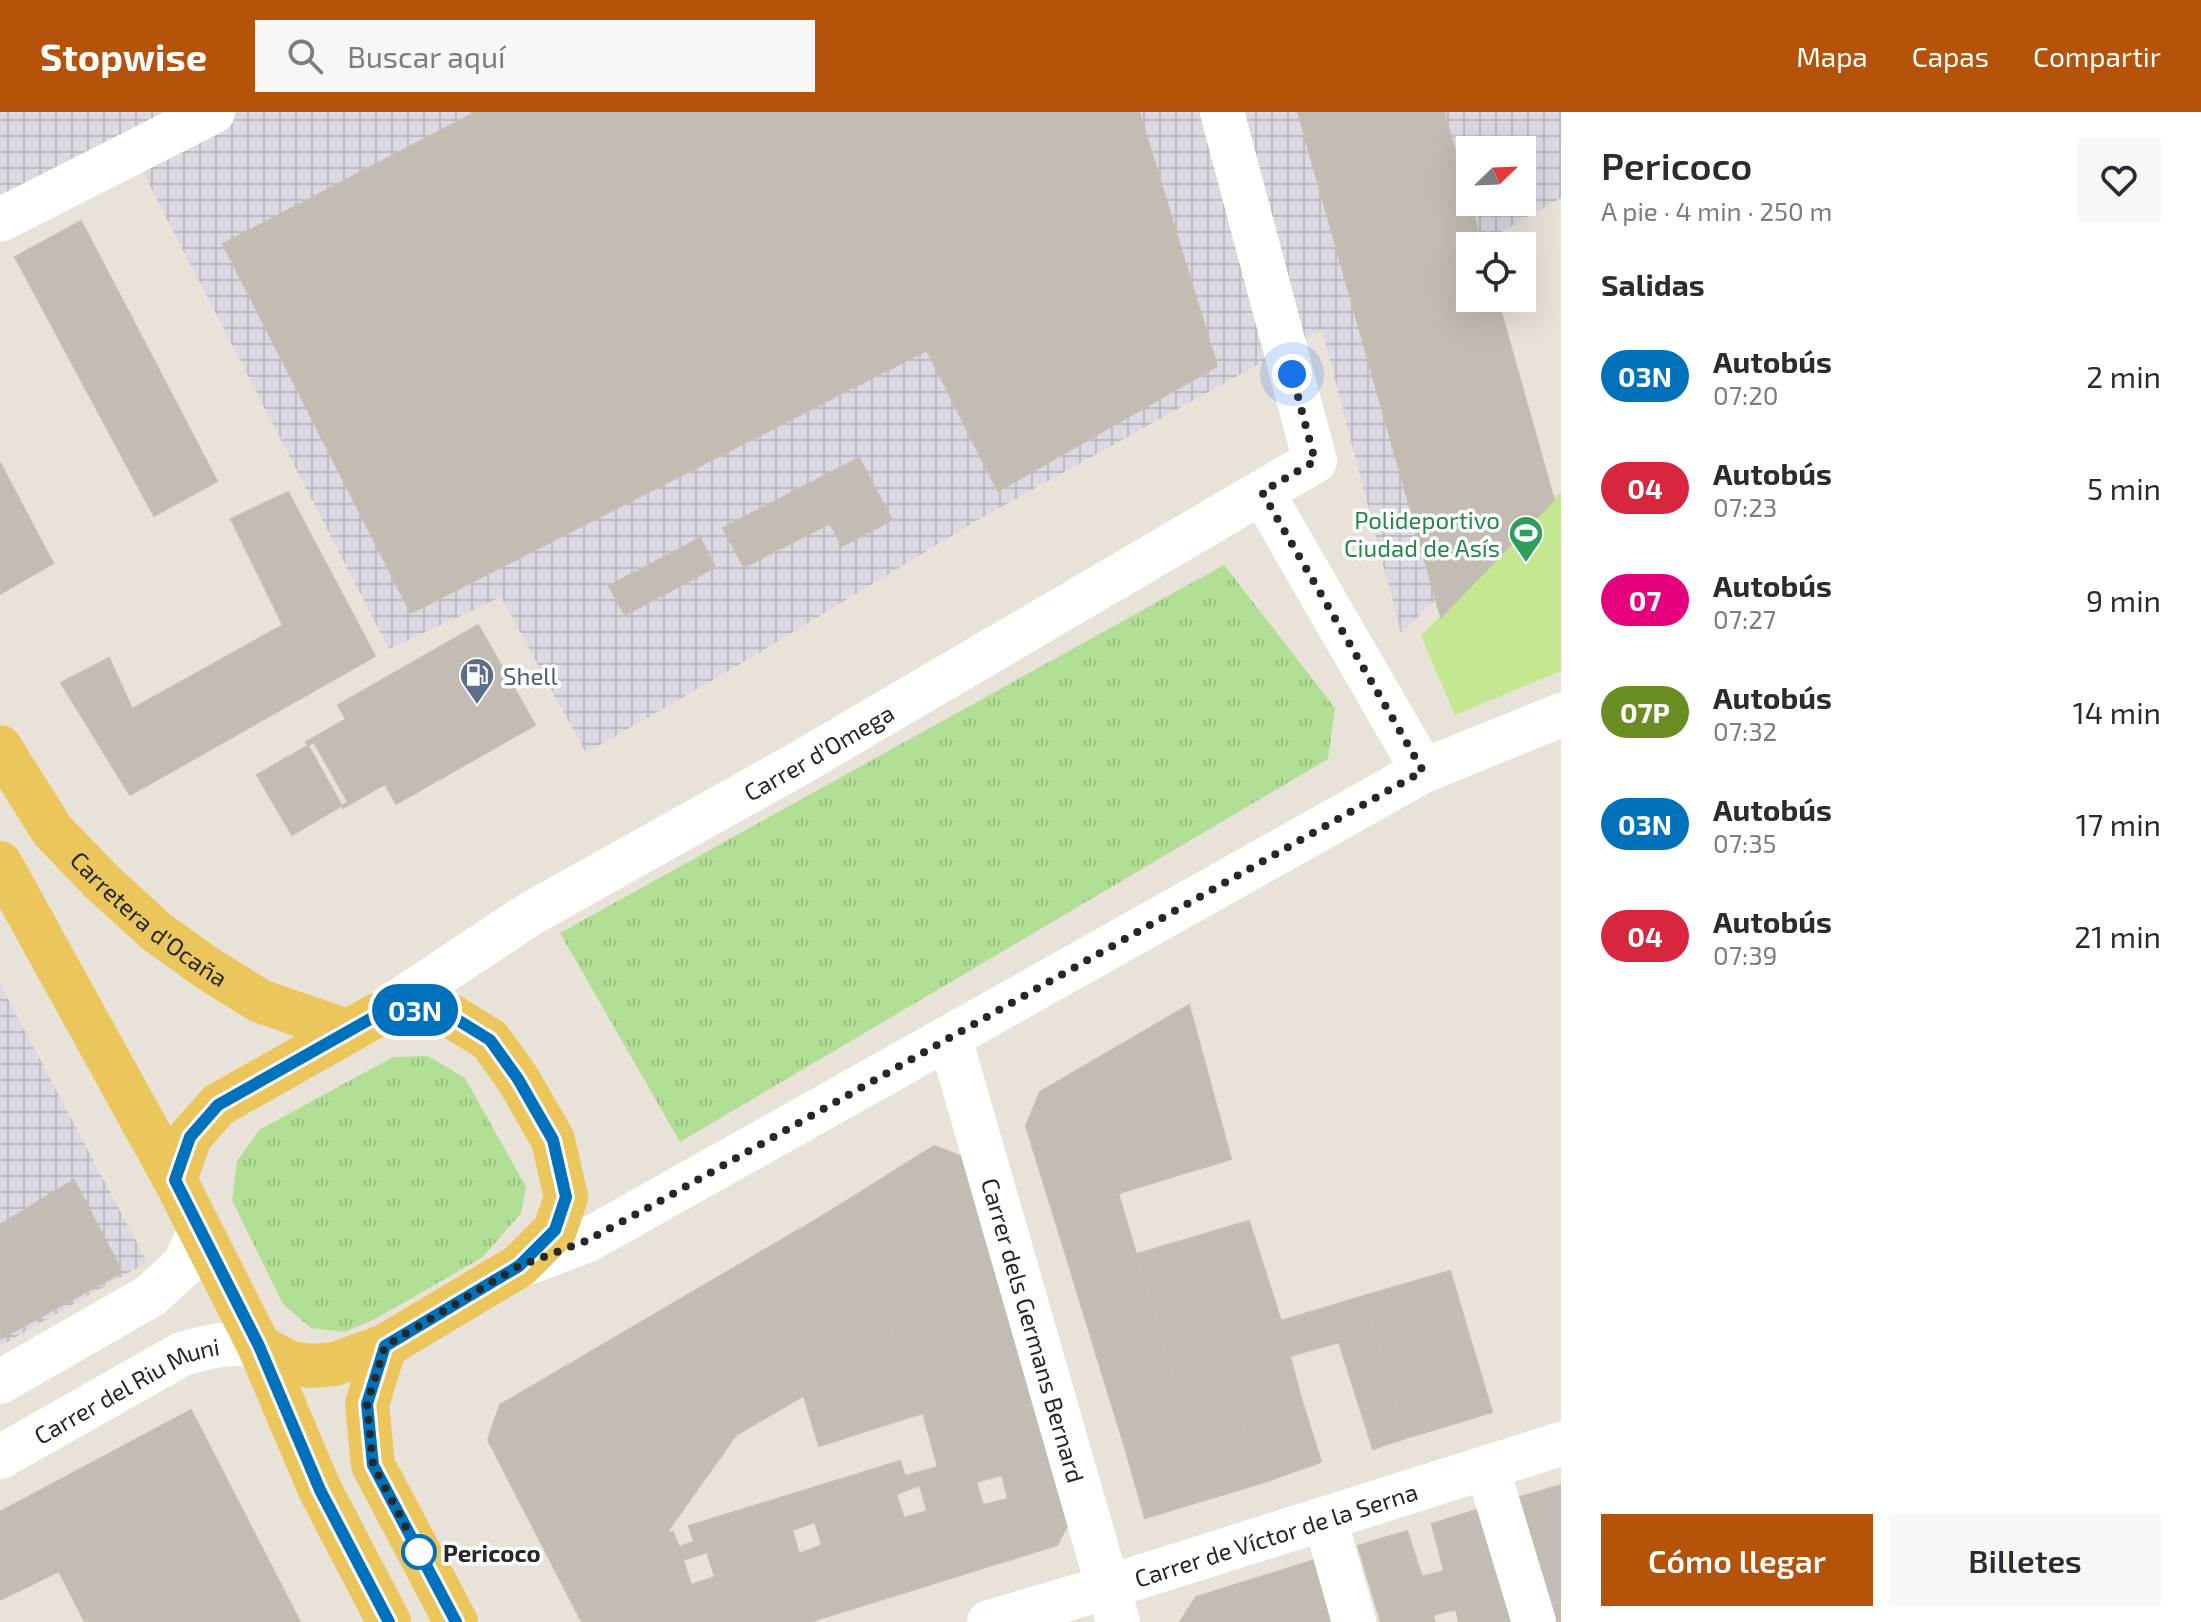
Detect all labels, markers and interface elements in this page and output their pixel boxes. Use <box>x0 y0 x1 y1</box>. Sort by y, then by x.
search box <box>255 20 815 92</box>
text: Stopwise <box>40 33 207 79</box>
icon: search <box>283 34 327 78</box>
text: Buscar aquí <box>347 38 505 74</box>
text: Mapa <box>1796 39 1868 73</box>
text: Capas <box>1912 39 1989 73</box>
text: Compartir <box>2033 39 2161 73</box>
north arrow <box>1456 136 1536 216</box>
map controls <box>1456 136 1536 312</box>
button: heart <box>2077 138 2161 222</box>
text: Pericoco <box>1601 142 1752 188</box>
text: A pie · 4 min · 250 m <box>1601 195 1832 226</box>
button: locate <box>1456 232 1536 312</box>
text: Salidas <box>1601 266 1705 302</box>
text: Autobús <box>1713 343 1832 379</box>
your location <box>1272 354 1312 394</box>
text: 2 min <box>2086 358 2161 394</box>
text: 03N <box>1618 359 1672 393</box>
text: 07:20 <box>1713 379 1778 410</box>
text: Autobús <box>1713 455 1832 491</box>
text: 5 min <box>2087 470 2161 506</box>
text: 04 <box>1627 471 1663 505</box>
text: 07:23 <box>1713 491 1777 522</box>
place label: Polideportivo Ciudad de Asís <box>1344 505 1500 562</box>
sports icon: Polideportivo Ciudad de Asís <box>1507 514 1545 564</box>
text: Autobús <box>1713 567 1832 603</box>
text: 9 min <box>2086 582 2161 618</box>
text: 07 <box>1629 583 1661 617</box>
text: 07:27 <box>1713 603 1776 634</box>
fuel station icon: Shell <box>458 656 496 706</box>
place label: Shell <box>503 661 558 690</box>
text: Autobús <box>1713 679 1832 715</box>
text: 14 min <box>2073 694 2161 730</box>
text: 07P <box>1620 695 1670 729</box>
street label: Carrer d'Omega <box>738 697 899 806</box>
text: 07:32 <box>1713 715 1777 746</box>
text: Autobús <box>1713 791 1832 827</box>
text: 17 min <box>2076 806 2161 842</box>
text: 03N <box>1618 807 1672 841</box>
text: 07:35 <box>1713 827 1777 858</box>
street label: Carretera d'Ocaña <box>65 845 233 992</box>
text: Autobús <box>1713 903 1832 939</box>
text: 21 min <box>2074 918 2161 954</box>
text: 04 <box>1627 919 1663 953</box>
text: 07:39 <box>1713 939 1777 970</box>
line badge: 03N <box>369 984 461 1036</box>
text: 03N <box>388 993 442 1027</box>
street label: Carrer dels Germans Bernard <box>976 1175 1092 1486</box>
street label: Carrer del Riu Muni <box>28 1331 221 1449</box>
street label: Carrer de Víctor de la Serna <box>1131 1476 1421 1592</box>
button: Cómo llegar <box>1601 1514 1873 1606</box>
button: Billetes <box>1889 1514 2161 1606</box>
marker: Pericoco <box>402 1535 436 1569</box>
place label: Pericoco <box>443 1538 541 1567</box>

